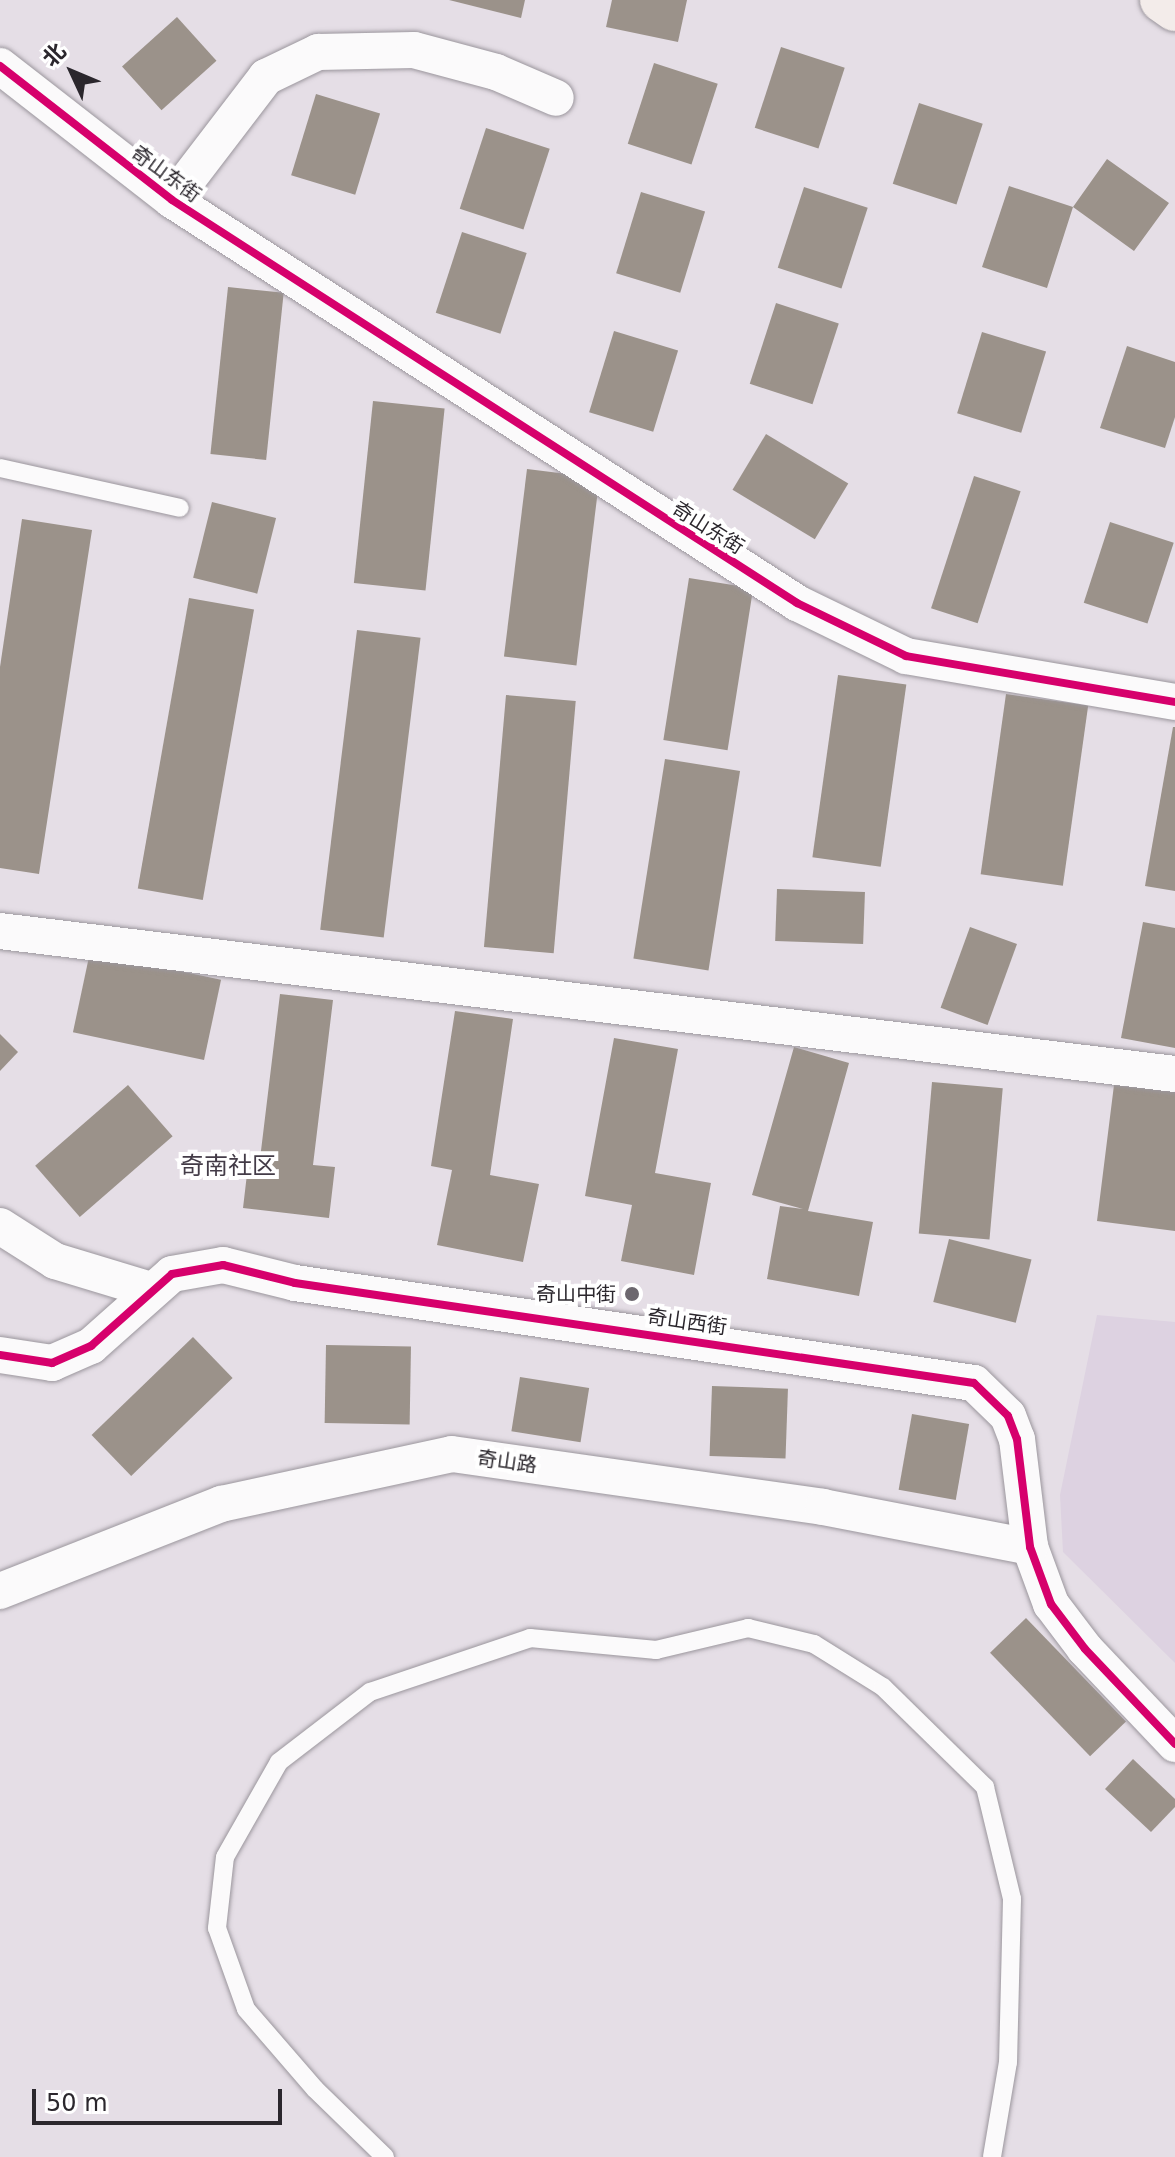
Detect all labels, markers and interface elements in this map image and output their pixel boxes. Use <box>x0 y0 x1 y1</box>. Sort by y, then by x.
north arrow <box>32 32 112 112</box>
text: 北 <box>38 38 71 72</box>
street label: 奇山东街 <box>127 141 205 207</box>
street label: 奇山东街 <box>668 497 748 559</box>
district label: 奇南社区 <box>180 1153 276 1181</box>
place label: 奇山中街 <box>536 1282 616 1306</box>
marker: 奇山中街 <box>623 1285 641 1303</box>
street label: 奇山西街 <box>646 1305 728 1339</box>
street label: 奇山路 <box>476 1446 538 1478</box>
scale bar <box>36 2073 286 2123</box>
text: 50 m <box>46 2089 108 2117</box>

